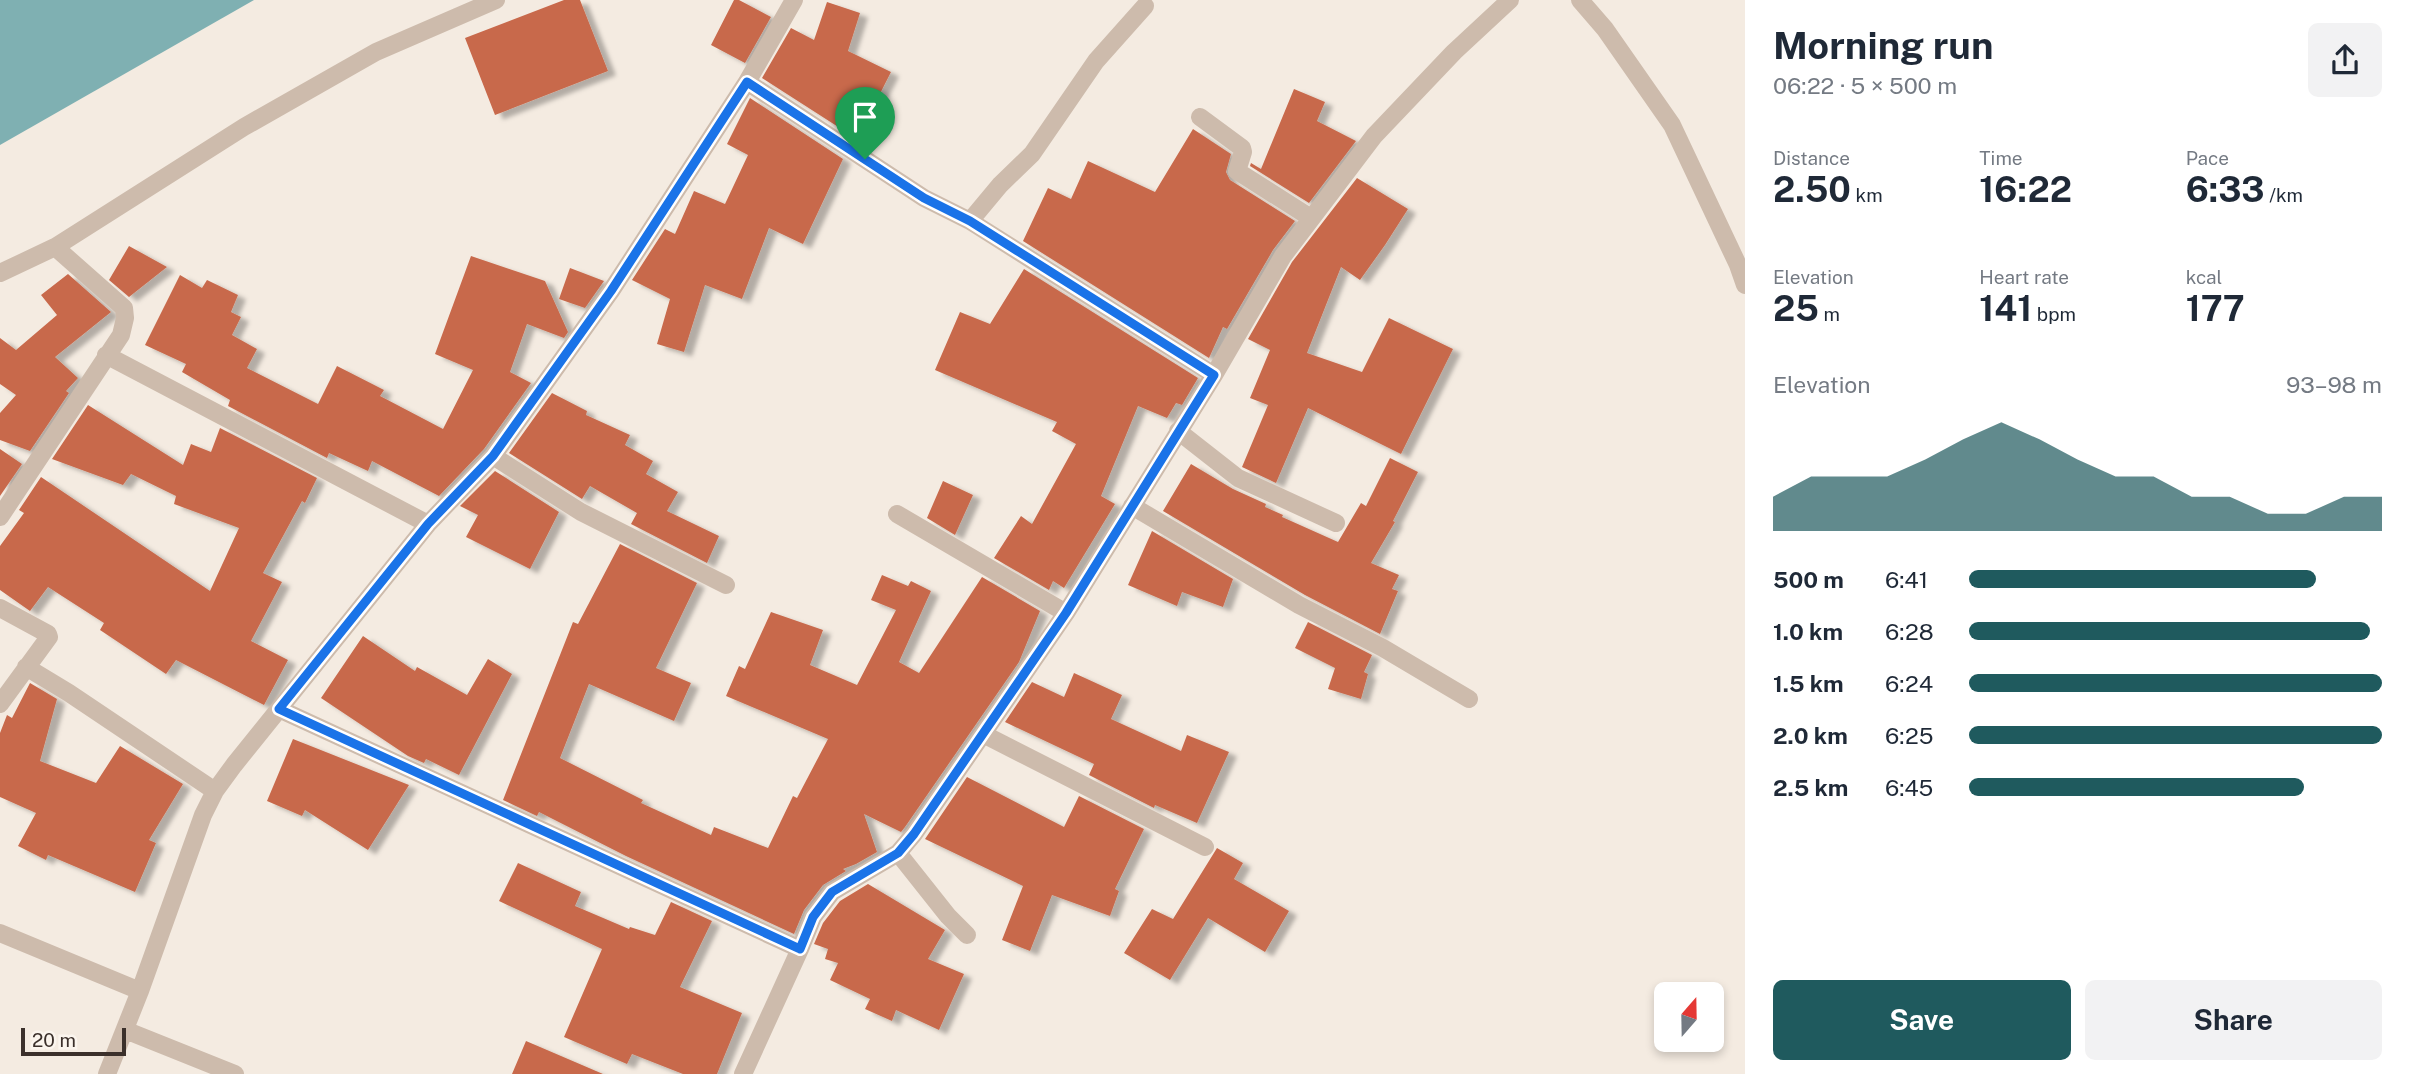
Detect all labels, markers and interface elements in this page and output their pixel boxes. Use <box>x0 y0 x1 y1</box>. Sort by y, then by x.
text: Morning run <box>1773 23 1994 68</box>
button: share <box>2308 23 2382 97</box>
text: 06:22 · 5 × 500 m <box>1773 72 1957 99</box>
pin <box>835 87 895 159</box>
icon: arrive <box>846 98 884 136</box>
text: Distance <box>1773 147 1850 169</box>
text: Time <box>1979 147 2023 169</box>
text: Pace <box>2186 147 2229 169</box>
text: 2.50 <box>1773 169 1851 210</box>
text: 16:22 <box>1979 169 2072 210</box>
text: 6:33 <box>2186 169 2265 210</box>
text: km <box>1851 184 1883 206</box>
text: /km <box>2265 184 2303 206</box>
text: Elevation <box>1773 266 1854 288</box>
text: Heart rate <box>1979 266 2069 288</box>
text: kcal <box>2186 266 2222 288</box>
text: 25 <box>1773 288 1819 329</box>
text: 141 <box>1979 288 2032 329</box>
text: 177 <box>2186 288 2245 329</box>
text: m <box>1819 303 1840 325</box>
text: bpm <box>2032 303 2076 325</box>
text: Elevation <box>1773 371 1871 398</box>
text: 93–98 m <box>2286 371 2382 398</box>
text: 500 m <box>1773 566 1844 593</box>
text: 6:41 <box>1885 566 1928 593</box>
text: 1.0 km <box>1773 618 1843 645</box>
text: 6:28 <box>1885 618 1934 645</box>
text: 1.5 km <box>1773 670 1844 697</box>
text: 6:24 <box>1885 670 1933 697</box>
text: 2.0 km <box>1773 722 1848 749</box>
text: 6:25 <box>1885 722 1933 749</box>
text: 2.5 km <box>1773 774 1848 801</box>
text: 6:45 <box>1885 774 1933 801</box>
button: Save <box>1773 980 2071 1060</box>
button: Share <box>2085 980 2382 1060</box>
north arrow <box>1654 982 1724 1052</box>
map controls <box>1654 982 1724 1052</box>
scale bar <box>21 1025 126 1057</box>
text: 20 m <box>32 1029 76 1051</box>

